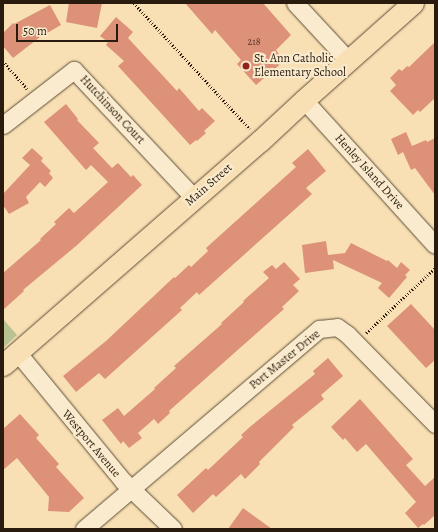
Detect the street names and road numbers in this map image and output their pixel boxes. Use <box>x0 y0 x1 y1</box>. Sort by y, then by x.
street label: Hutchinson Court <box>76 73 148 147</box>
street label: Henley Island Drive <box>331 131 407 213</box>
street label: Main Street <box>183 161 235 209</box>
street label: Port Master Drive <box>247 327 323 393</box>
street label: Westport Avenue <box>59 407 123 481</box>

